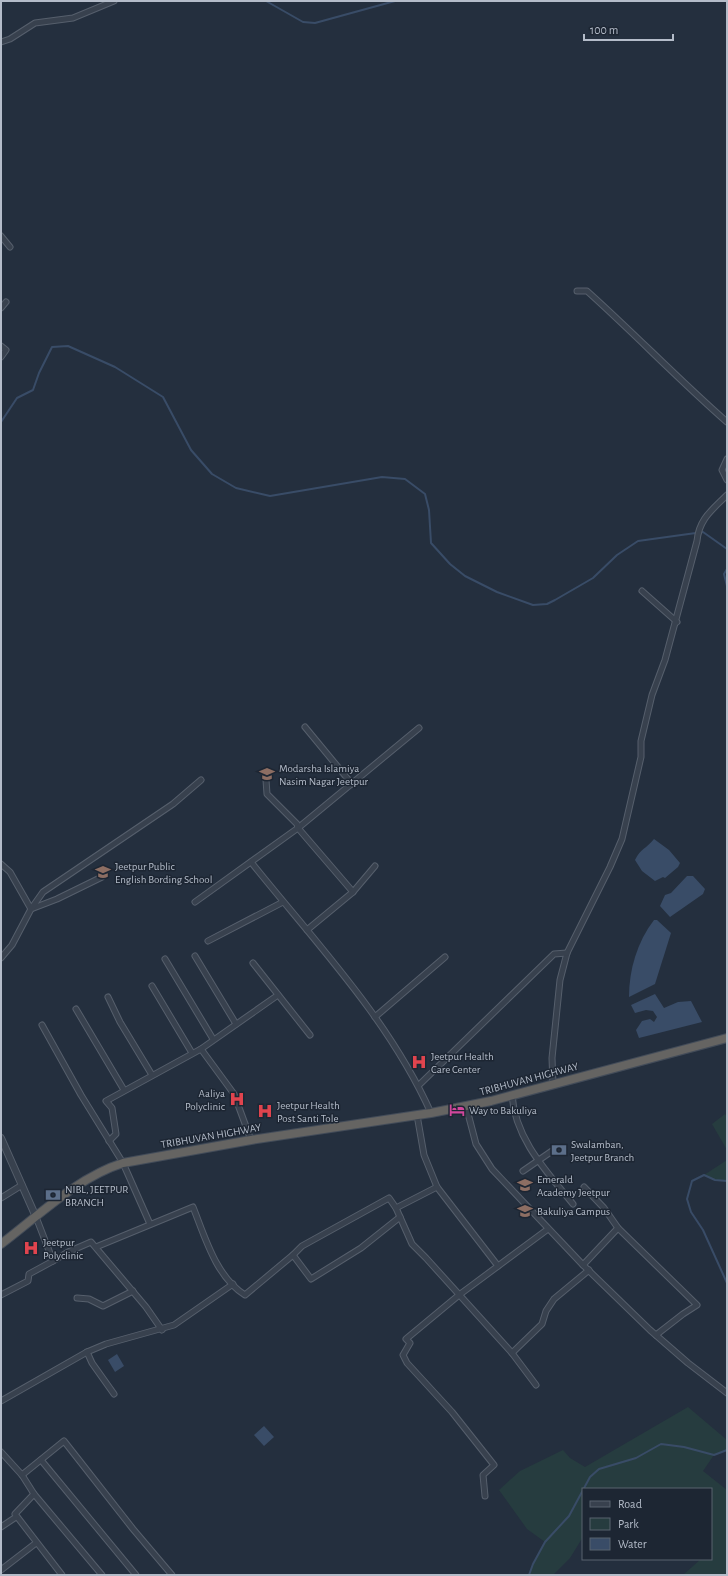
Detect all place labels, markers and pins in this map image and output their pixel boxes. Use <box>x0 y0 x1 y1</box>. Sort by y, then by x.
place label: Modarsha Islamiya Nasim Nagar Jeetpur <box>279 763 369 787</box>
school or university icon: Modarsha Islamiya Nasim Nagar Jeetpur <box>258 765 276 783</box>
place label: Jeetpur Public English Bording School <box>115 861 213 885</box>
school or university icon: Jeetpur Public English Bording School <box>94 863 112 881</box>
place label: Jeetpur Health Care Center <box>431 1051 494 1075</box>
hospital icon: Jeetpur Health Care Center <box>410 1053 428 1071</box>
place label: Aaliya Polyclinic <box>185 1088 226 1112</box>
hospital icon: Aaliya Polyclinic <box>228 1090 246 1108</box>
place label: Jeetpur Health Post Santi Tole <box>277 1100 340 1124</box>
hotel icon: Way to Bakuliya <box>448 1101 466 1119</box>
hospital icon: Jeetpur Health Post Santi Tole <box>256 1102 274 1120</box>
place label: Way to Bakuliya <box>469 1105 537 1116</box>
place label: Swalamban, Jeetpur Branch <box>571 1139 634 1163</box>
bank icon: Swalamban, Jeetpur Branch <box>550 1141 568 1159</box>
place label: Emerald Academy Jeetpur <box>537 1174 610 1198</box>
school or university icon: Emerald Academy Jeetpur <box>516 1176 534 1194</box>
place label: NIBL, JEETPUR BRANCH <box>65 1184 128 1208</box>
bank icon: NIBL, JEETPUR BRANCH <box>44 1186 62 1204</box>
school or university icon: Bakuliya Campus <box>516 1202 534 1220</box>
place label: Bakuliya Campus <box>537 1206 610 1217</box>
place label: Jeetpur Polyclinic <box>43 1237 84 1261</box>
hospital icon: Jeetpur Polyclinic <box>22 1239 40 1257</box>

